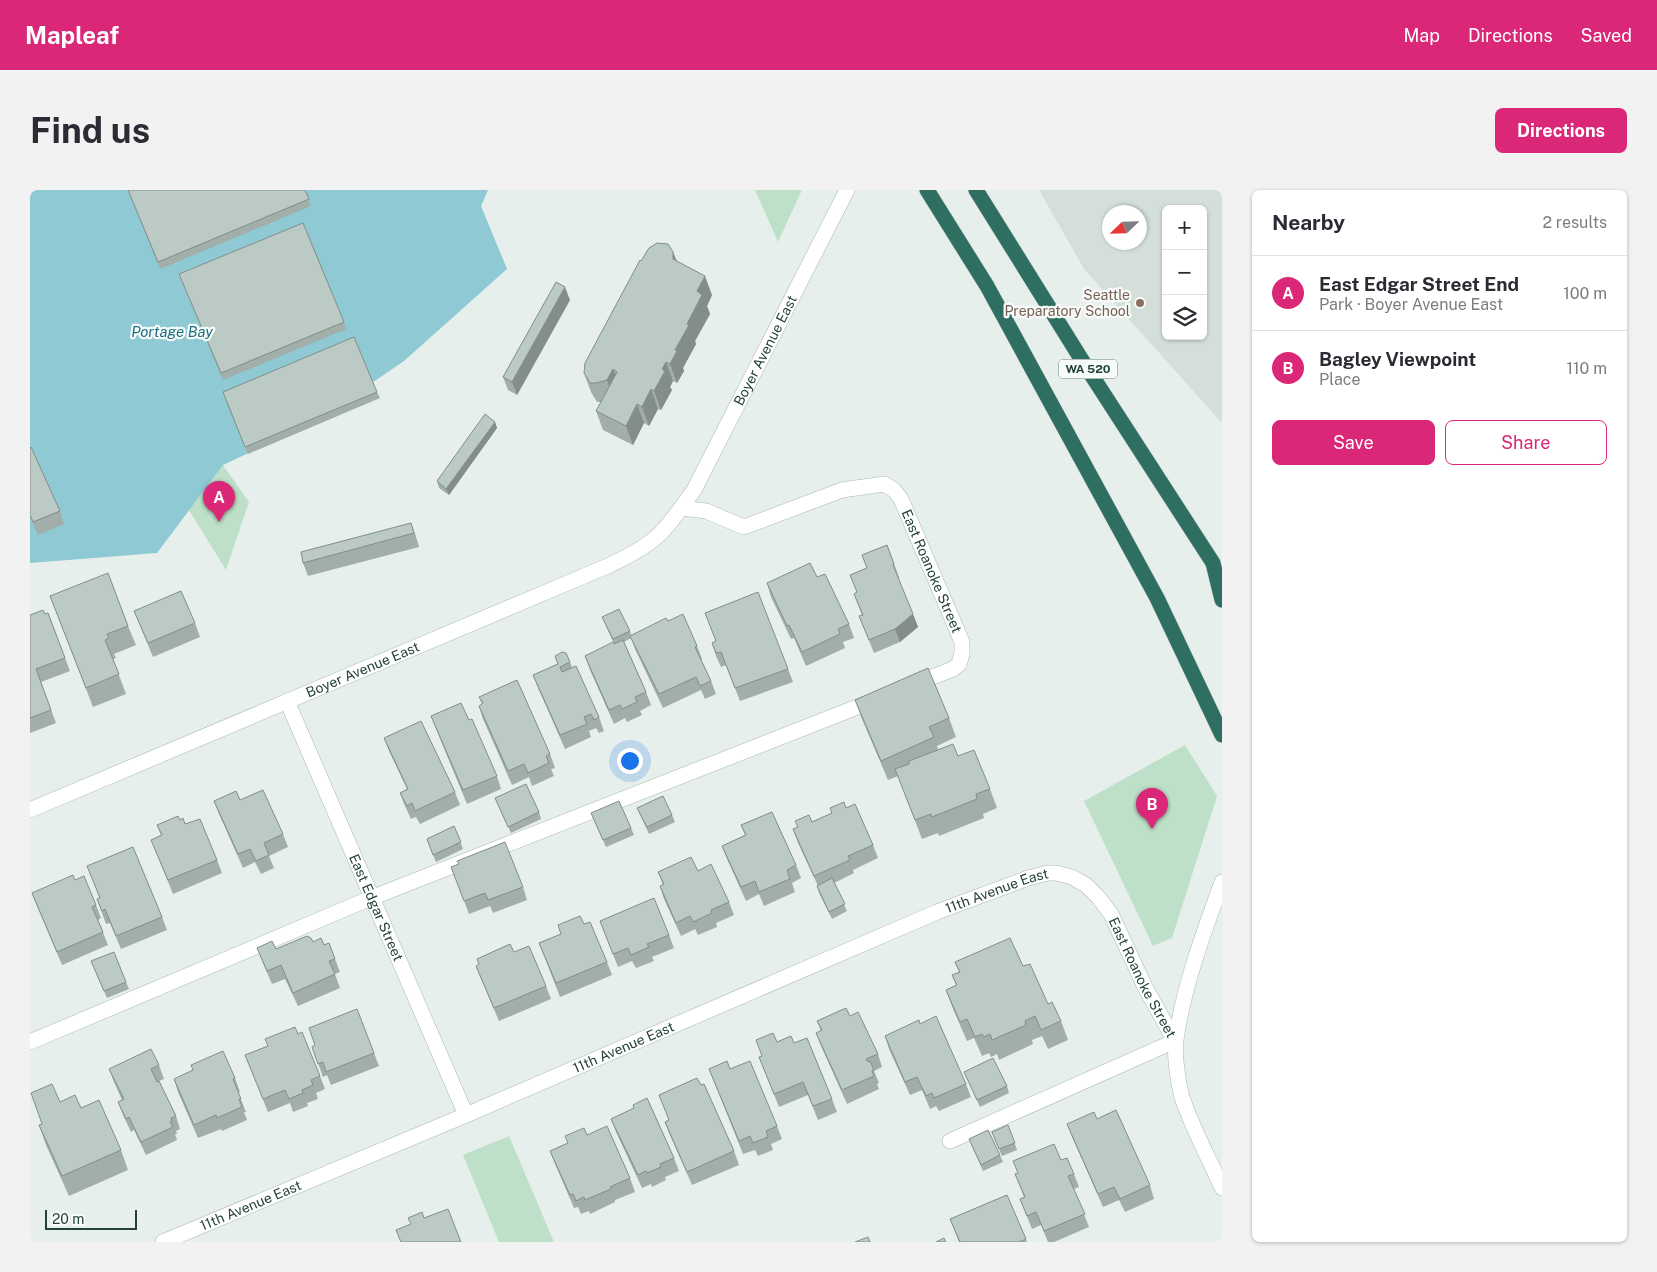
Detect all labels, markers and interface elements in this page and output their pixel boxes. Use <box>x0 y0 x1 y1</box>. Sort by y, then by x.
text: Mapleaf <box>25 21 119 49</box>
text: Map <box>1403 25 1440 46</box>
text: Directions <box>1468 25 1553 46</box>
text: Saved <box>1581 25 1632 46</box>
button: Directions <box>1495 108 1627 153</box>
text: Find us <box>30 110 150 151</box>
north arrow <box>1102 205 1147 250</box>
map controls <box>1162 205 1207 340</box>
button: + <box>1162 205 1207 250</box>
text: Nearby <box>1272 210 1345 235</box>
text: 2 results <box>1542 213 1607 232</box>
button: − <box>1162 250 1207 295</box>
text: East Edgar Street End <box>1319 273 1519 295</box>
text: A <box>1282 284 1294 303</box>
text: 100 m <box>1563 284 1607 303</box>
place label: Seattle Preparatory School <box>1004 287 1130 319</box>
street label: Boyer Avenue East <box>730 293 800 408</box>
button: layers <box>1162 295 1207 340</box>
text: Park · Boyer Avenue East <box>1319 295 1503 314</box>
marker: Seattle Preparatory School <box>1134 297 1146 309</box>
water label: Portage Bay <box>131 323 213 340</box>
text: Bagley Viewpoint <box>1319 348 1476 370</box>
text: B <box>1283 359 1293 378</box>
text: 110 m <box>1566 359 1607 378</box>
road number: WA 520 <box>1059 360 1117 378</box>
text: Place <box>1319 370 1361 389</box>
button: Save <box>1272 420 1435 465</box>
button: Share <box>1445 420 1607 465</box>
pin: A <box>203 481 235 522</box>
street label: East Roanoke Street <box>898 507 965 635</box>
street label: Boyer Avenue East <box>303 639 422 701</box>
your location <box>617 748 643 774</box>
pin: B <box>1136 788 1168 829</box>
street label: East Edgar Street <box>346 852 406 964</box>
street label: 11th Avenue East <box>943 865 1050 916</box>
street label: East Roanoke Street <box>1106 915 1179 1040</box>
street label: 11th Avenue East <box>570 1018 676 1076</box>
street label: 11th Avenue East <box>198 1177 304 1234</box>
scale bar <box>45 1207 138 1230</box>
text: 20 m <box>52 1211 84 1227</box>

